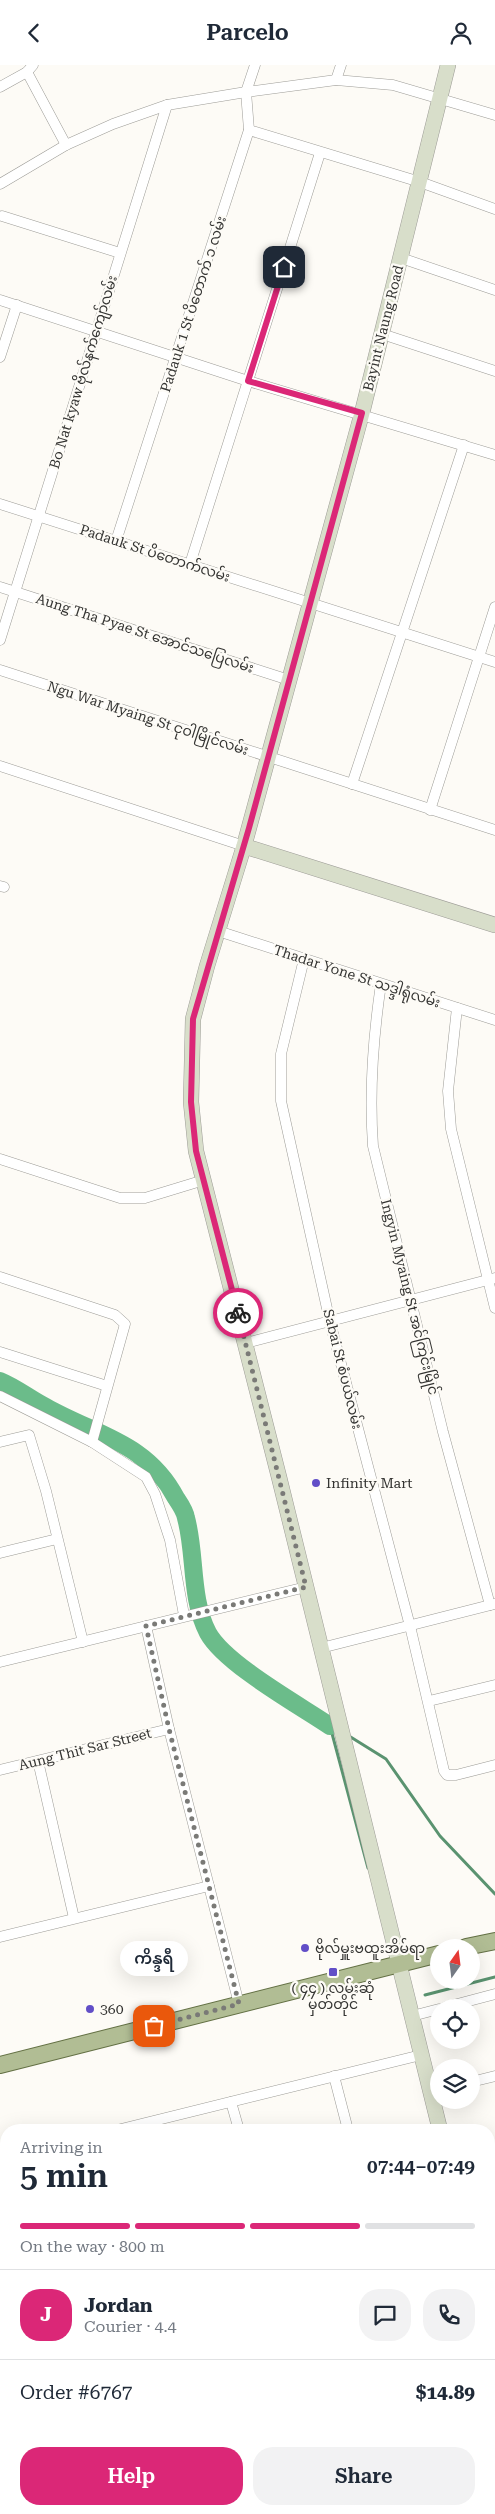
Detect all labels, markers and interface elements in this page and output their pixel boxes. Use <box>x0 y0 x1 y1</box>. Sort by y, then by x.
icon: back <box>20 19 48 47</box>
icon: person <box>447 19 475 47</box>
text: Parcelo <box>206 20 289 45</box>
street label: Padauk 1 St ပိတောက် ၁ လမ်း <box>155 213 229 394</box>
pin <box>263 246 305 288</box>
icon: home <box>270 253 298 281</box>
street label: Bayint Naung Road <box>360 263 406 393</box>
street label: Bo Nat kyaw ဗိုလ်နက်ကျော်လမ်း <box>44 273 124 472</box>
street label: Padauk St ပိတောက်လမ်း <box>78 519 233 585</box>
street label: Aung Tha Pyae St အောင်သပြေလမ်း <box>33 588 257 680</box>
street label: Ngu War Myaing St ငုဝါမြိုင်လမ်း <box>44 676 251 762</box>
street label: Thadar Yone St သဒ္ဒါရုံလမ်း <box>270 940 443 1015</box>
street label: Ingyin Myaing St အင်ကြင်းမြိုင် <box>374 1197 444 1398</box>
courier <box>213 1288 263 1338</box>
icon: bike <box>224 1299 252 1327</box>
street label: Sabai St စံပယ်လမ်း <box>320 1307 368 1431</box>
place label: Infinity Mart <box>326 1475 412 1491</box>
marker: Infinity Mart <box>310 1477 322 1489</box>
street label: Aung Thit Sar Street <box>17 1725 153 1773</box>
place label: ဗိုလ်မှူးဗထူးအိမ်ရာ <box>315 1938 425 1960</box>
north arrow <box>430 1939 480 1989</box>
map controls <box>430 1939 480 2109</box>
callout: ကိန္ဒရီ <box>120 1941 188 1976</box>
marker: ဗိုလ်မှူးဗထူးအိမ်ရာ <box>299 1942 311 1954</box>
text: ကိန္ဒရီ <box>134 1949 174 1968</box>
marker: ( ၄၄ ) လမ်းဆုံ မှတ်တိုင် <box>327 1966 339 1978</box>
place label: ( ၄၄ ) လမ်းဆုံ မှတ်တိုင် <box>292 1978 375 2016</box>
button: locate <box>430 1999 480 2049</box>
place label: 360 <box>100 2001 124 2017</box>
marker: 360 <box>84 2003 96 2015</box>
pin <box>133 2005 175 2047</box>
icon: bag <box>140 2012 168 2040</box>
button: layers <box>430 2059 480 2109</box>
text: Arriving in <box>20 2138 103 2157</box>
text: 07:44–07:49 <box>367 2155 475 2178</box>
text: 5 min <box>20 2157 108 2195</box>
text: On the way · 800 m <box>20 2237 165 2256</box>
button: chat <box>359 2289 411 2341</box>
button: phone <box>423 2289 475 2341</box>
text: Jordan <box>84 2294 153 2317</box>
text: J <box>40 2303 52 2326</box>
text: Courier · 4.4 <box>84 2317 177 2336</box>
text: Order #6767 <box>20 2381 132 2404</box>
text: $14.89 <box>416 2381 475 2404</box>
button: Help <box>20 2447 243 2505</box>
button: Share <box>253 2447 475 2505</box>

